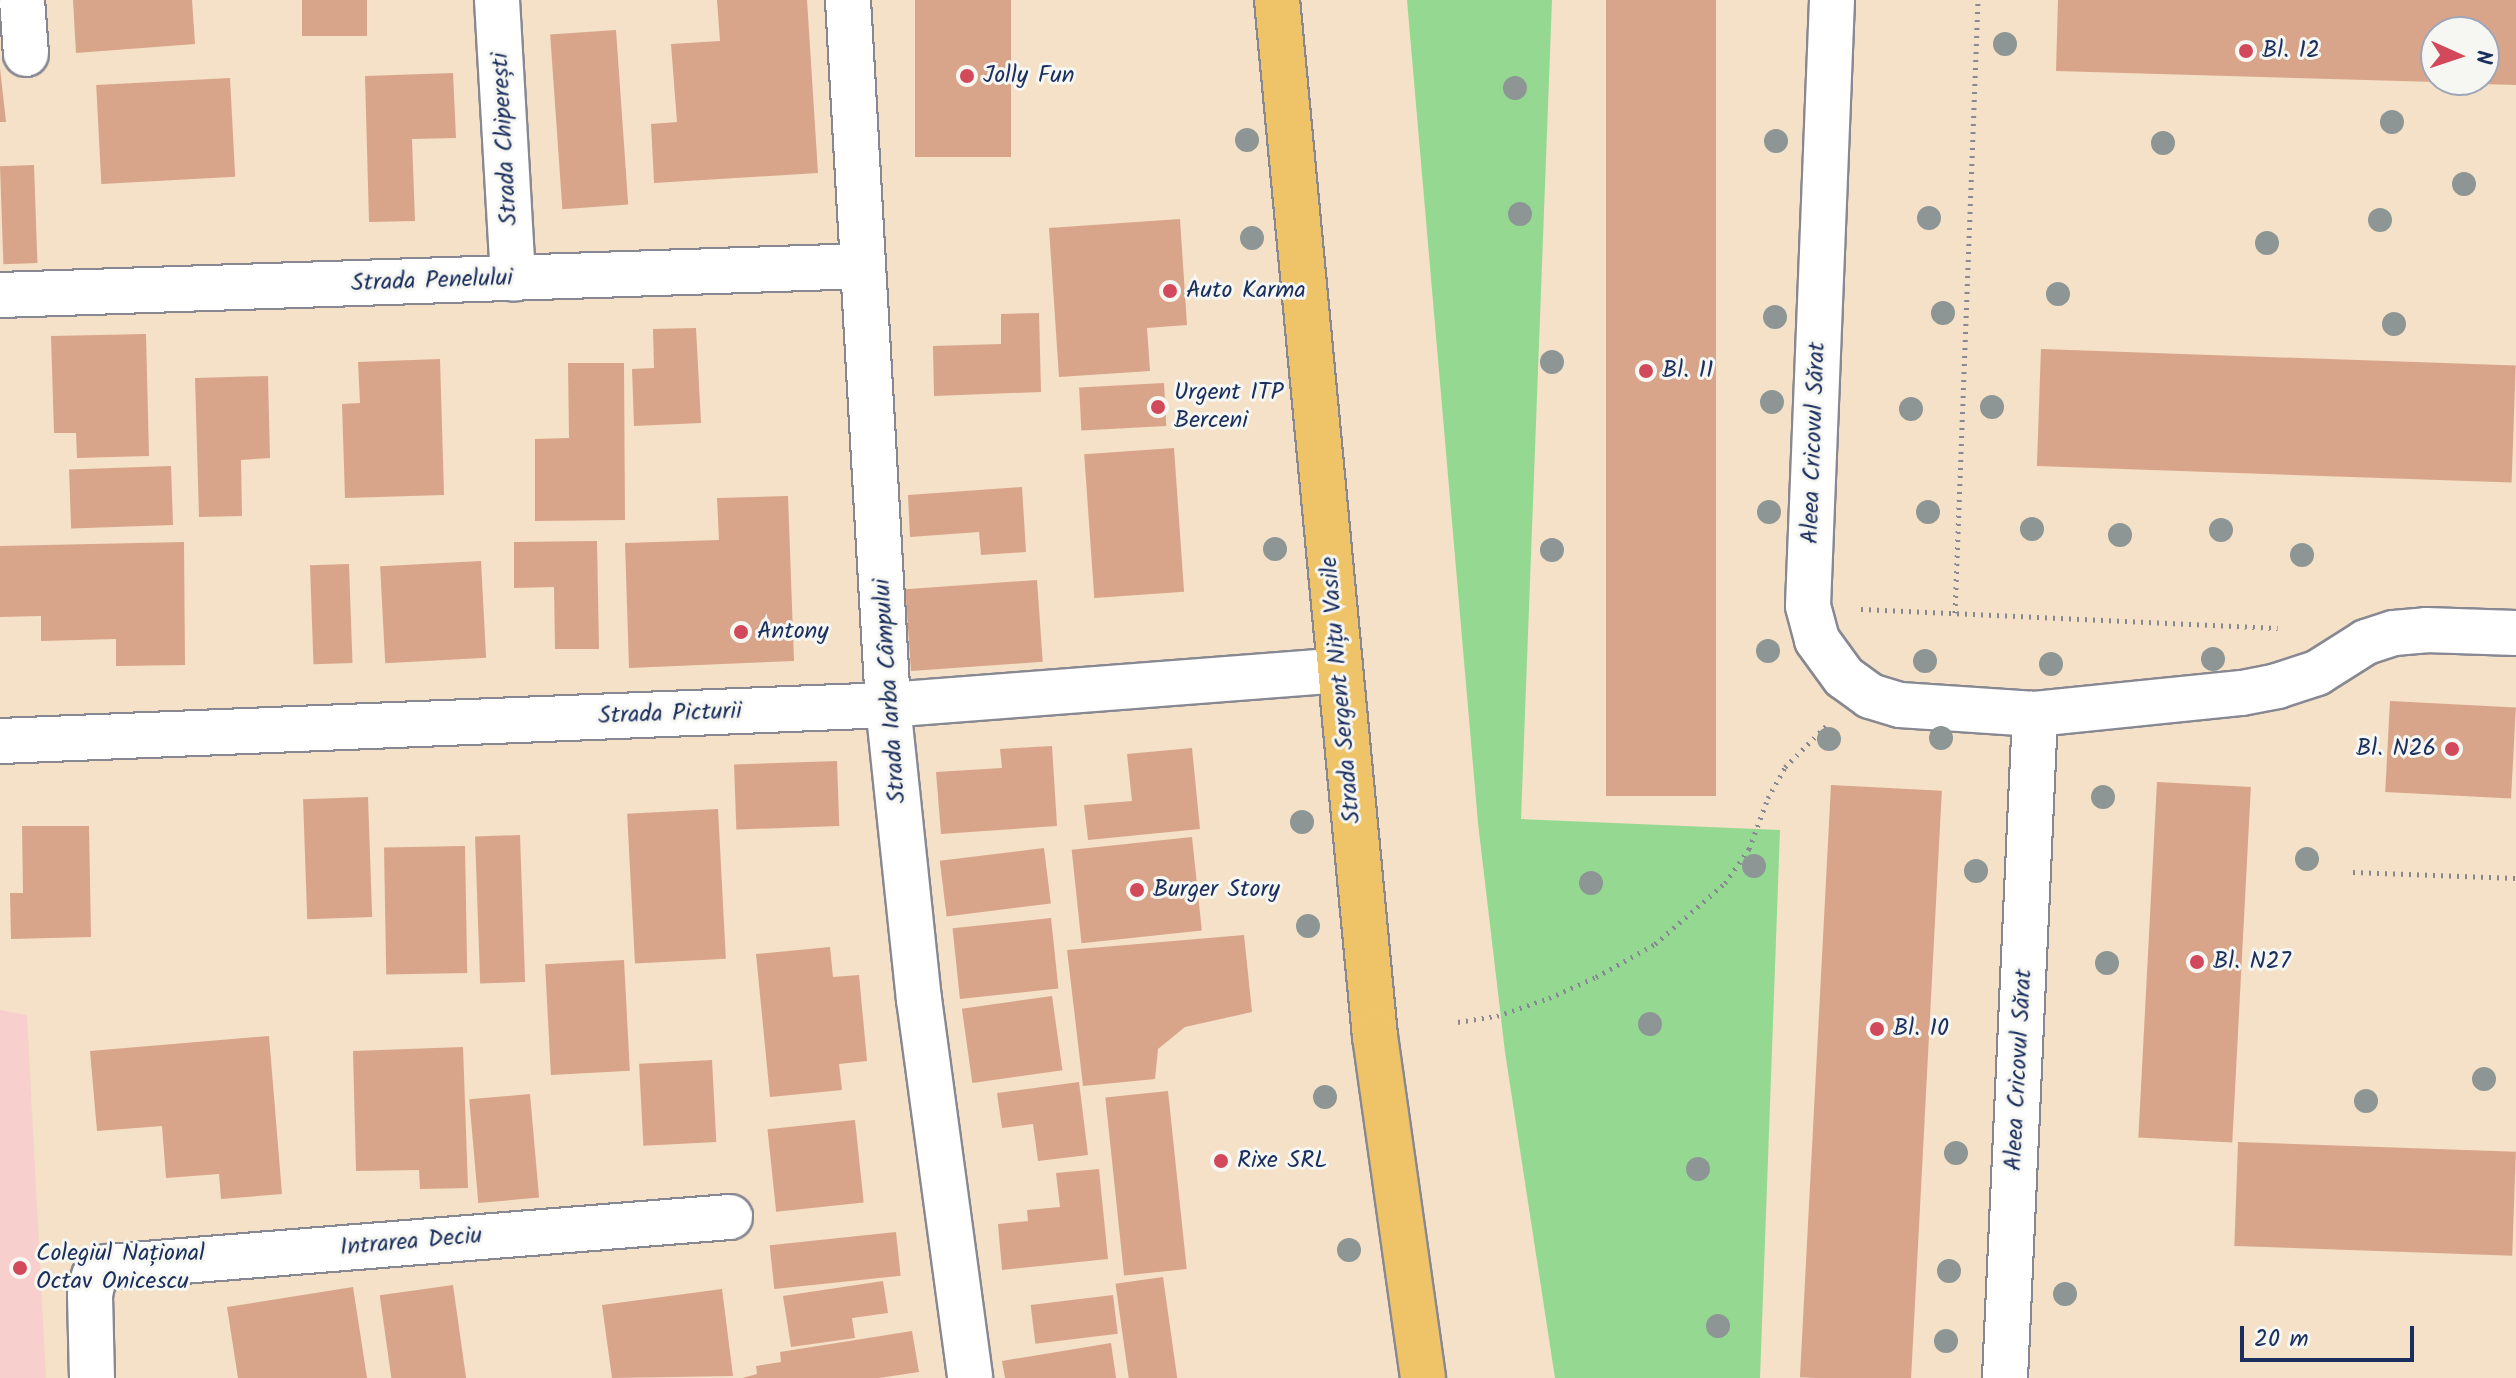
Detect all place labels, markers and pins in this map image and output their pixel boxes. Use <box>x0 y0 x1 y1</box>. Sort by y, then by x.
place label: Bl. 12 <box>2262 37 2320 65</box>
marker: Bl. 12 <box>2237 42 2255 60</box>
place label: Jolly Fun <box>983 62 1075 90</box>
marker: Jolly Fun <box>958 67 976 85</box>
place label: Auto Karma <box>1186 277 1306 305</box>
marker: Auto Karma <box>1161 282 1179 300</box>
place label: Bl. 11 <box>1662 357 1714 385</box>
marker: Bl. 11 <box>1637 362 1655 380</box>
place label: Urgent ITP Berceni <box>1174 379 1284 435</box>
marker: Urgent ITP Berceni <box>1149 398 1167 416</box>
place label: Antony <box>757 618 829 646</box>
marker: Antony <box>732 623 750 641</box>
place label: Bl. N26 <box>2356 735 2436 763</box>
marker: Bl. N26 <box>2443 740 2461 758</box>
place label: Burger Story <box>1153 876 1280 904</box>
marker: Burger Story <box>1128 881 1146 899</box>
place label: Bl. N27 <box>2213 948 2291 976</box>
marker: Bl. N27 <box>2188 953 2206 971</box>
place label: Bl. 10 <box>1893 1015 1949 1043</box>
marker: Bl. 10 <box>1868 1020 1886 1038</box>
place label: Rixe SRL <box>1237 1147 1327 1175</box>
marker: Rixe SRL <box>1212 1152 1230 1170</box>
place label: Colegiul Național Octav Onicescu <box>36 1240 205 1296</box>
marker: Colegiul Național Octav Onicescu <box>11 1259 29 1277</box>

